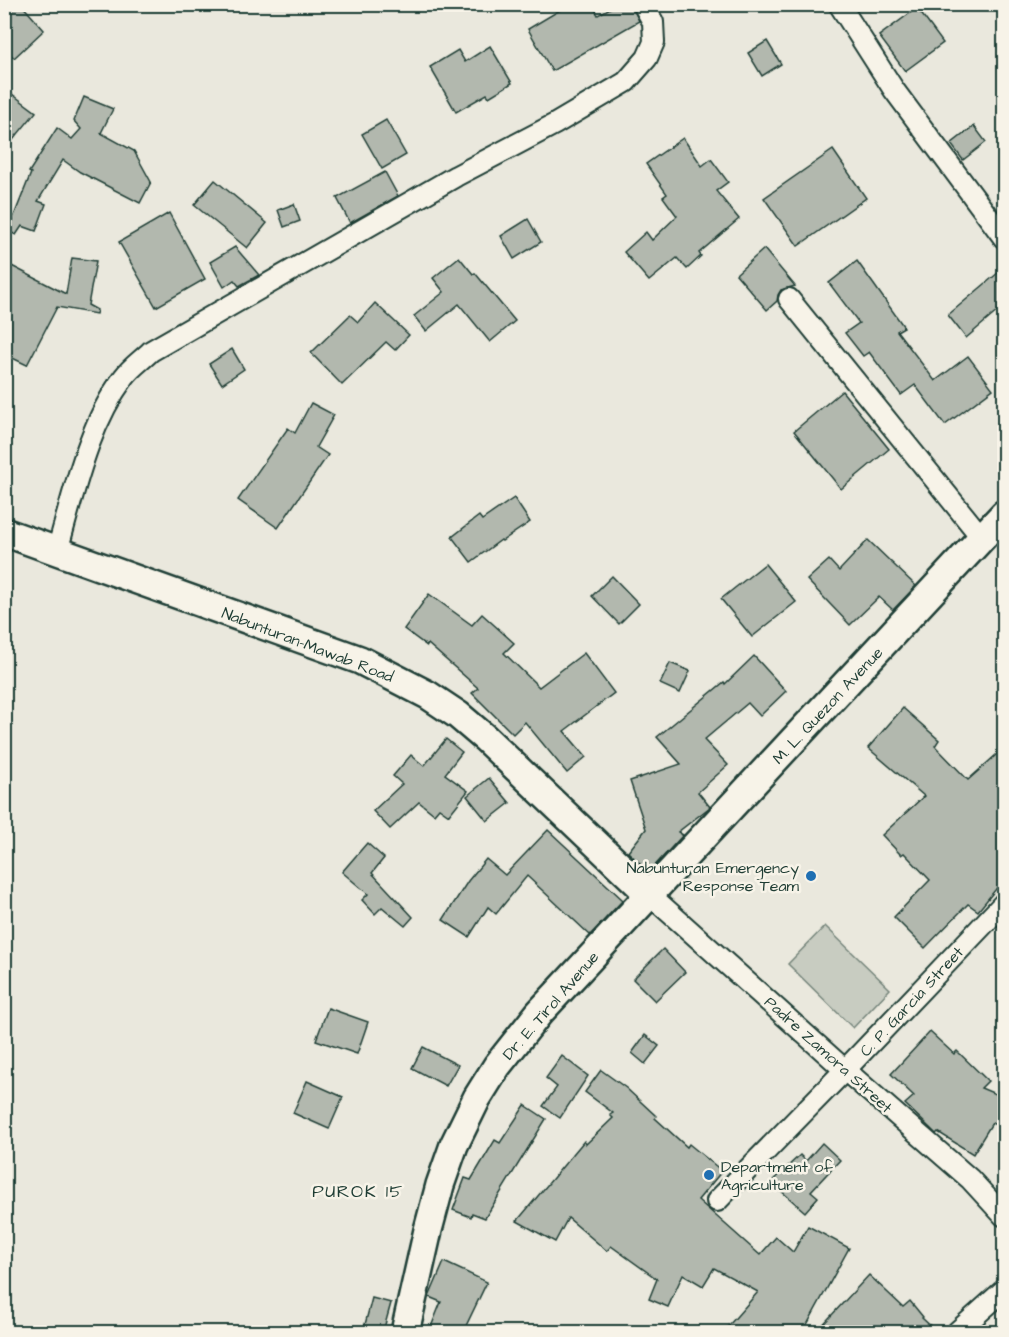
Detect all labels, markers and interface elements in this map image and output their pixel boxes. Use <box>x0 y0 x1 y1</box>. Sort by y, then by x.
street label: Nabunturan-Mawab Road <box>219 602 397 688</box>
street label: M. L. Quezon Avenue <box>767 642 888 769</box>
place label: Nabunturan Emergency Response Team <box>627 857 800 897</box>
marker: Nabunturan Emergency Response Team <box>804 869 818 883</box>
street label: C. P. Garcia Street <box>855 941 969 1062</box>
street label: Dr. E. Tirol Avenue <box>497 946 604 1065</box>
street label: Padre Zamora Street <box>760 991 898 1119</box>
place label: Department of Agriculture <box>721 1156 833 1197</box>
marker: Department of Agriculture <box>702 1168 716 1182</box>
district label: PUROK 15 <box>312 1179 404 1204</box>

